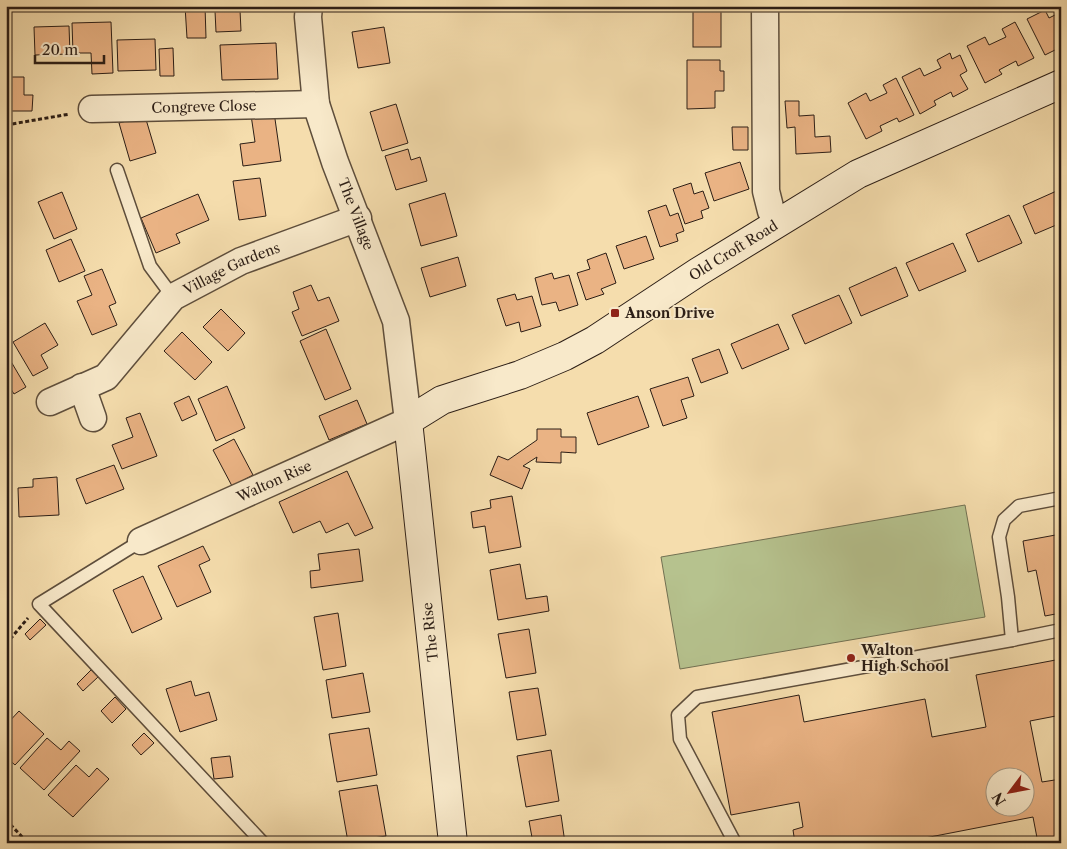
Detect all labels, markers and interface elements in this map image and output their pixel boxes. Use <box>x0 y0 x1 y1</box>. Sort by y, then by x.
scale bar <box>35 32 104 64</box>
text: 20 m <box>42 40 78 59</box>
street label: Congreve Close <box>151 96 257 117</box>
street label: The Village <box>334 176 378 253</box>
street label: Old Croft Road <box>685 216 782 285</box>
street label: Village Gardens <box>179 239 282 299</box>
place label: Anson Drive <box>624 304 714 322</box>
marker: Anson Drive <box>609 307 621 319</box>
street label: Walton Rise <box>233 456 315 506</box>
street label: The Rise <box>418 601 442 662</box>
place label: Walton High School <box>860 641 949 675</box>
marker: Walton High School <box>845 652 857 664</box>
north arrow <box>984 766 1034 816</box>
text: N <box>988 789 1010 809</box>

